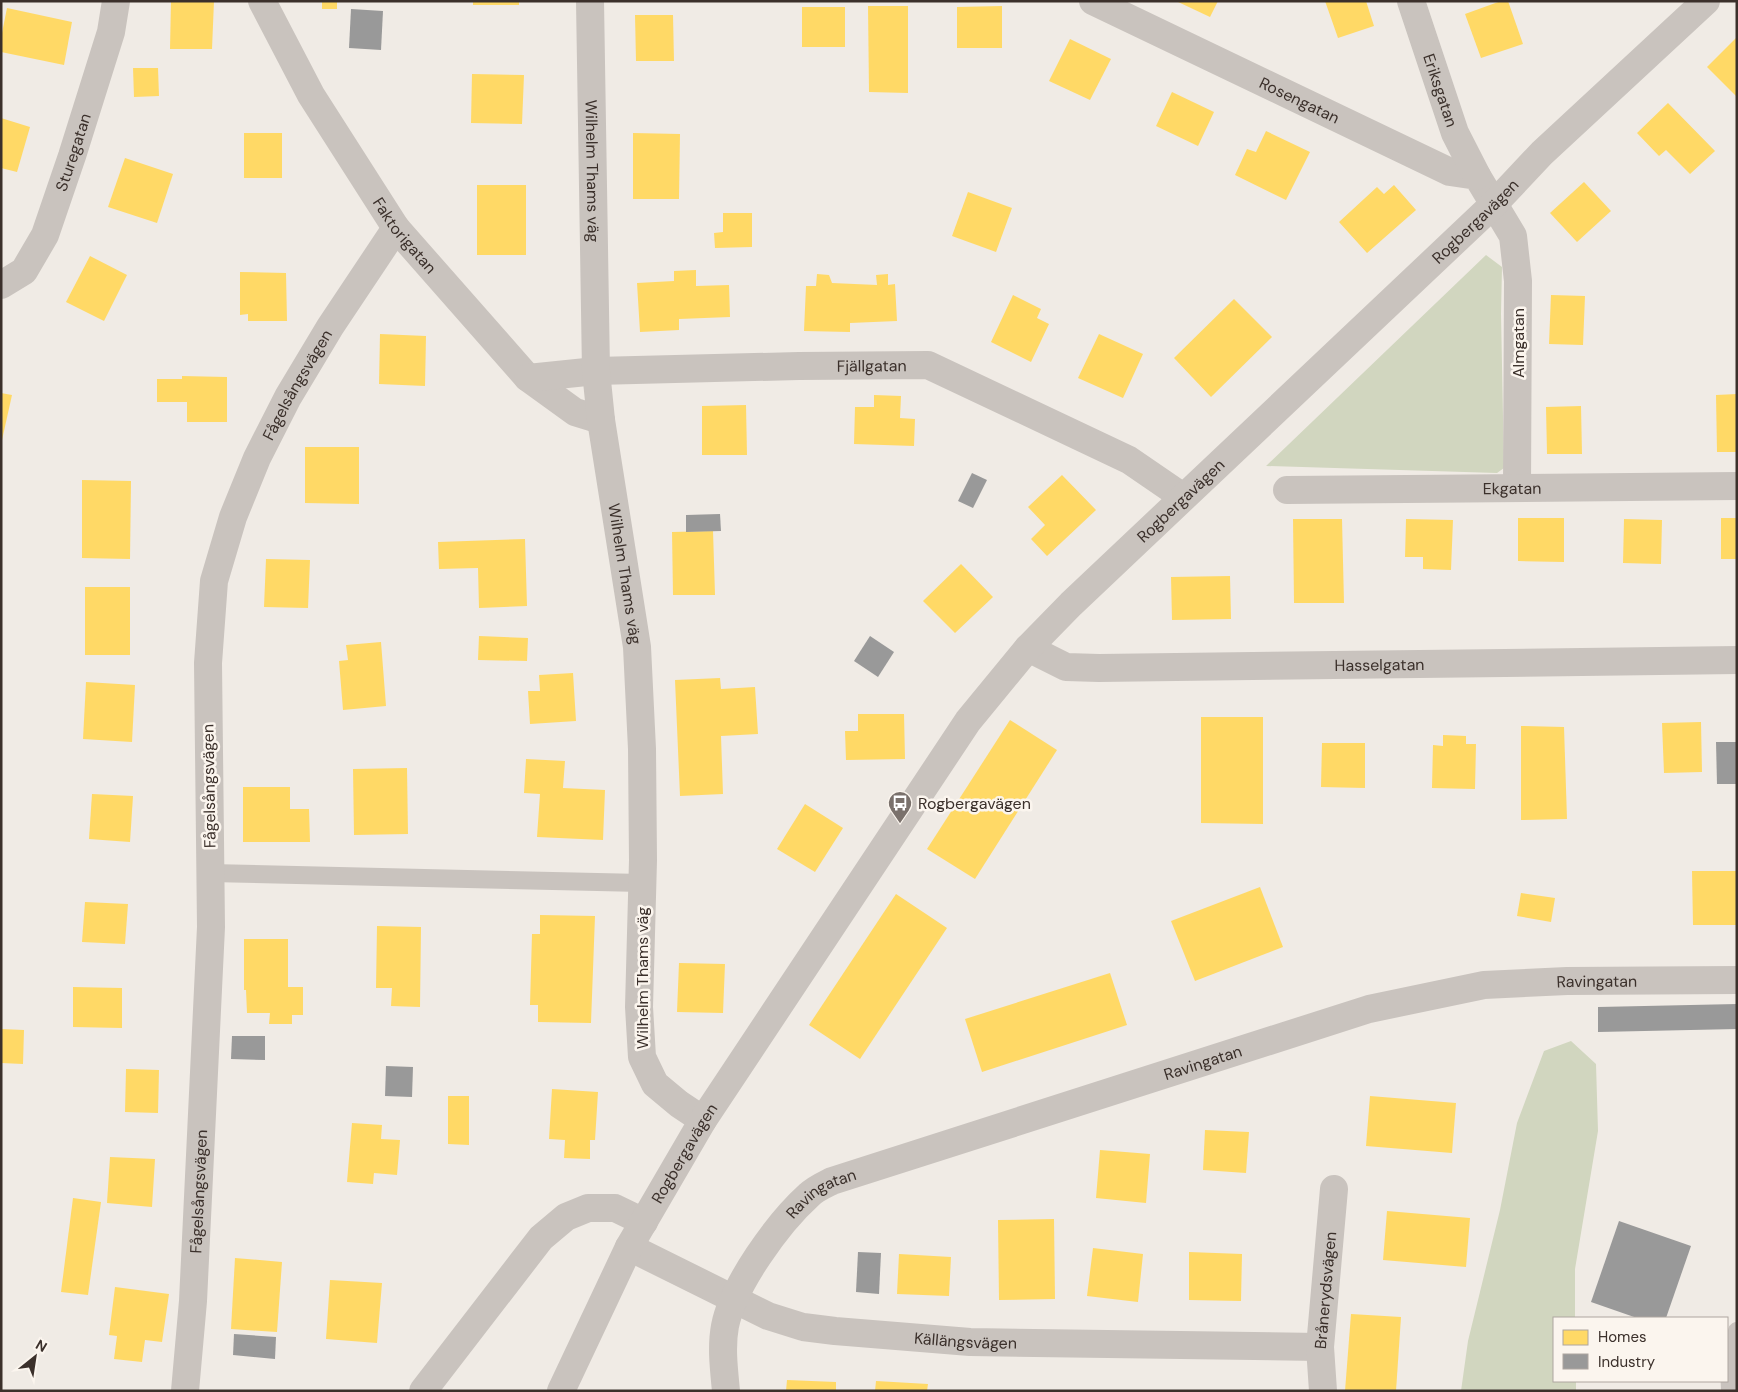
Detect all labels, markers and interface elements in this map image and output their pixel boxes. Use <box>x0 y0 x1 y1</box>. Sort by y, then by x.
street label: Eriksgatan <box>1419 51 1463 130</box>
street label: Rosengatan <box>1256 72 1343 128</box>
street label: Wilhelm Thams väg <box>581 100 604 242</box>
street label: Sturegatan <box>50 110 95 194</box>
street label: Rogbergavägen <box>1427 174 1523 268</box>
street label: Faktorigatan <box>368 193 442 278</box>
street label: Almgatan <box>1508 308 1529 378</box>
street label: Fågelsångsvägen <box>257 325 337 444</box>
street label: Fjällgatan <box>837 355 907 376</box>
street label: Rogbergavägen <box>1132 454 1229 547</box>
street label: Ekgatan <box>1483 477 1541 499</box>
street label: Wilhelm Thams väg <box>604 502 647 646</box>
street label: Hasselgatan <box>1334 653 1425 676</box>
street label: Fågelsångsvägen <box>197 724 221 848</box>
bus stop icon: Rogbergavägen <box>887 790 913 824</box>
place label: Rogbergavägen <box>918 793 1031 814</box>
street label: Wilhelm Thams väg <box>632 907 653 1049</box>
street label: Ravingatan <box>1556 970 1637 992</box>
street label: Ravingatan <box>1161 1040 1244 1085</box>
street label: Rogbergavägen <box>646 1099 722 1207</box>
street label: Fågelsångsvägen <box>185 1129 212 1254</box>
street label: Ravingatan <box>781 1163 859 1223</box>
street label: Brånerydsvägen <box>1309 1231 1341 1350</box>
legend <box>1553 1317 1728 1382</box>
street label: Källängsvägen <box>913 1327 1017 1353</box>
text: Homes <box>1598 1327 1647 1347</box>
north arrow <box>10 1332 60 1382</box>
text: N <box>33 1335 50 1356</box>
text: Industry <box>1598 1352 1656 1372</box>

